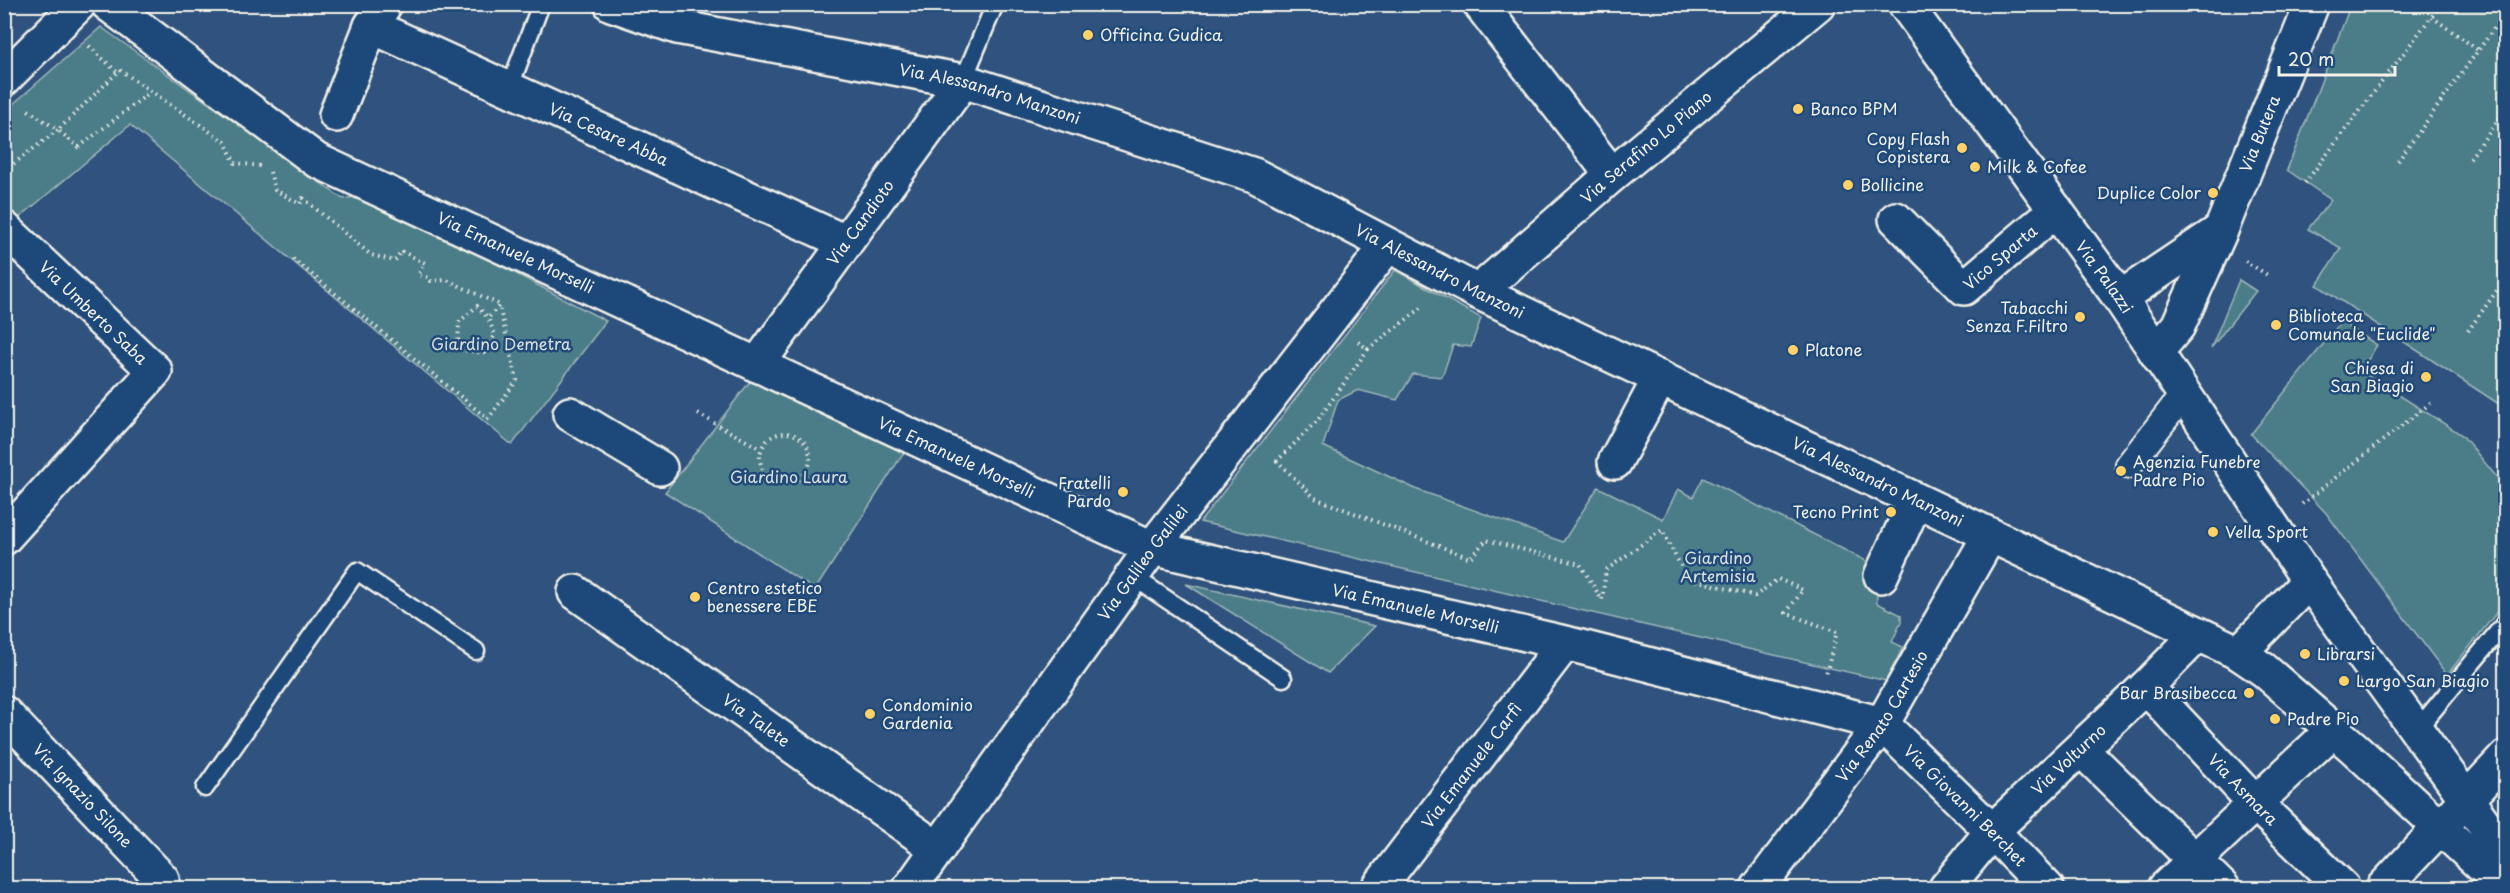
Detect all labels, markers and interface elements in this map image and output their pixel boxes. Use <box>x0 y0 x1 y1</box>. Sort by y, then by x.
place label: Officina Gudica <box>1100 22 1223 46</box>
marker: Officina Gudica <box>1081 28 1095 42</box>
scale bar <box>2279 39 2394 77</box>
text: 20 m <box>2288 45 2334 72</box>
street label: Via Alessandro Manzoni <box>897 56 1084 129</box>
street label: Via Serafino Lo Piano <box>1575 84 1716 208</box>
street label: Via Butera <box>2232 91 2285 176</box>
street label: Via Cesare Abba <box>545 96 673 171</box>
place label: Banco BPM <box>1810 96 1898 120</box>
marker: Banco BPM <box>1791 102 1805 116</box>
place label: Copy Flash Copistera <box>1867 126 1950 168</box>
marker: Copy Flash Copistera <box>1955 141 1969 155</box>
place label: Milk & Cofee <box>1987 154 2087 178</box>
marker: Milk & Cofee <box>1968 160 1982 174</box>
place label: Bollicine <box>1860 172 1924 196</box>
street label: Via Candioto <box>820 174 899 270</box>
marker: Bollicine <box>1841 178 1855 192</box>
place label: Duplice Color <box>2096 180 2202 204</box>
marker: Duplice Color <box>2206 186 2220 200</box>
street label: Via Emanuele Morselli <box>434 205 598 299</box>
street label: Via Alessandro Manzoni <box>1351 217 1529 323</box>
street label: Vico Sparta <box>1957 218 2042 295</box>
street label: Via Palazzi <box>2071 235 2140 318</box>
street label: Via Umberto Saba <box>34 254 154 369</box>
place label: Tabacchi Senza F.Filtro <box>1965 295 2068 337</box>
place label: Biblioteca Comunale "Euclide" <box>2288 303 2436 345</box>
marker: Tabacchi Senza F.Filtro <box>2073 310 2087 324</box>
marker: Biblioteca Comunale "Euclide" <box>2269 318 2283 332</box>
park label: Giardino Demetra <box>431 331 571 355</box>
place label: Platone <box>1805 337 1862 361</box>
marker: Platone <box>1786 343 1800 357</box>
place label: Chiesa di San Biagio <box>2330 355 2414 397</box>
marker: Chiesa di San Biagio <box>2419 370 2433 384</box>
street label: Via Emanuele Morselli <box>874 409 1039 503</box>
street label: Via Alessandro Manzoni <box>1788 430 1968 532</box>
place label: Agenzia Funebre Padre Pio <box>2133 449 2260 491</box>
park label: Giardino Laura <box>730 464 848 488</box>
marker: Agenzia Funebre Padre Pio <box>2114 464 2128 478</box>
place label: Fratelli Pardo <box>1058 470 1111 512</box>
marker: Fratelli Pardo <box>1116 485 1130 499</box>
street label: Via Galileo Galilei <box>1091 499 1193 625</box>
place label: Tecno Print <box>1792 499 1879 523</box>
marker: Tecno Print <box>1884 505 1898 519</box>
place label: Vella Sport <box>2225 519 2309 543</box>
marker: Vella Sport <box>2206 525 2220 539</box>
park label: Giardino Artemisia <box>1680 545 1756 587</box>
place label: Centro estetico benessere EBE <box>707 575 822 617</box>
street label: Via Emanuele Morselli <box>1330 577 1502 638</box>
marker: Centro estetico benessere EBE <box>688 590 702 604</box>
place label: Librarsi <box>2317 641 2375 665</box>
street label: Via Renato Cartesio <box>1829 645 1933 787</box>
marker: Librarsi <box>2298 647 2312 661</box>
place label: Largo San Biagio <box>2356 668 2489 692</box>
marker: Largo San Biagio <box>2337 674 2351 688</box>
place label: Bar Brasibecca <box>2119 680 2237 704</box>
marker: Bar Brasibecca <box>2242 686 2256 700</box>
street label: Via Talete <box>718 687 796 752</box>
place label: Condominio Gardenia <box>882 692 973 734</box>
street label: Via Emanuele Carfì <box>1415 697 1526 833</box>
place label: Padre Pio <box>2287 706 2359 730</box>
marker: Condominio Gardenia <box>863 707 877 721</box>
marker: Padre Pio <box>2268 712 2282 726</box>
street label: Via Volturno <box>2025 718 2111 800</box>
street label: Via Ignazio Silone <box>28 737 139 852</box>
street label: Via Giovanni Berchet <box>1899 738 2033 871</box>
street label: Via Asmara <box>2203 748 2284 830</box>

